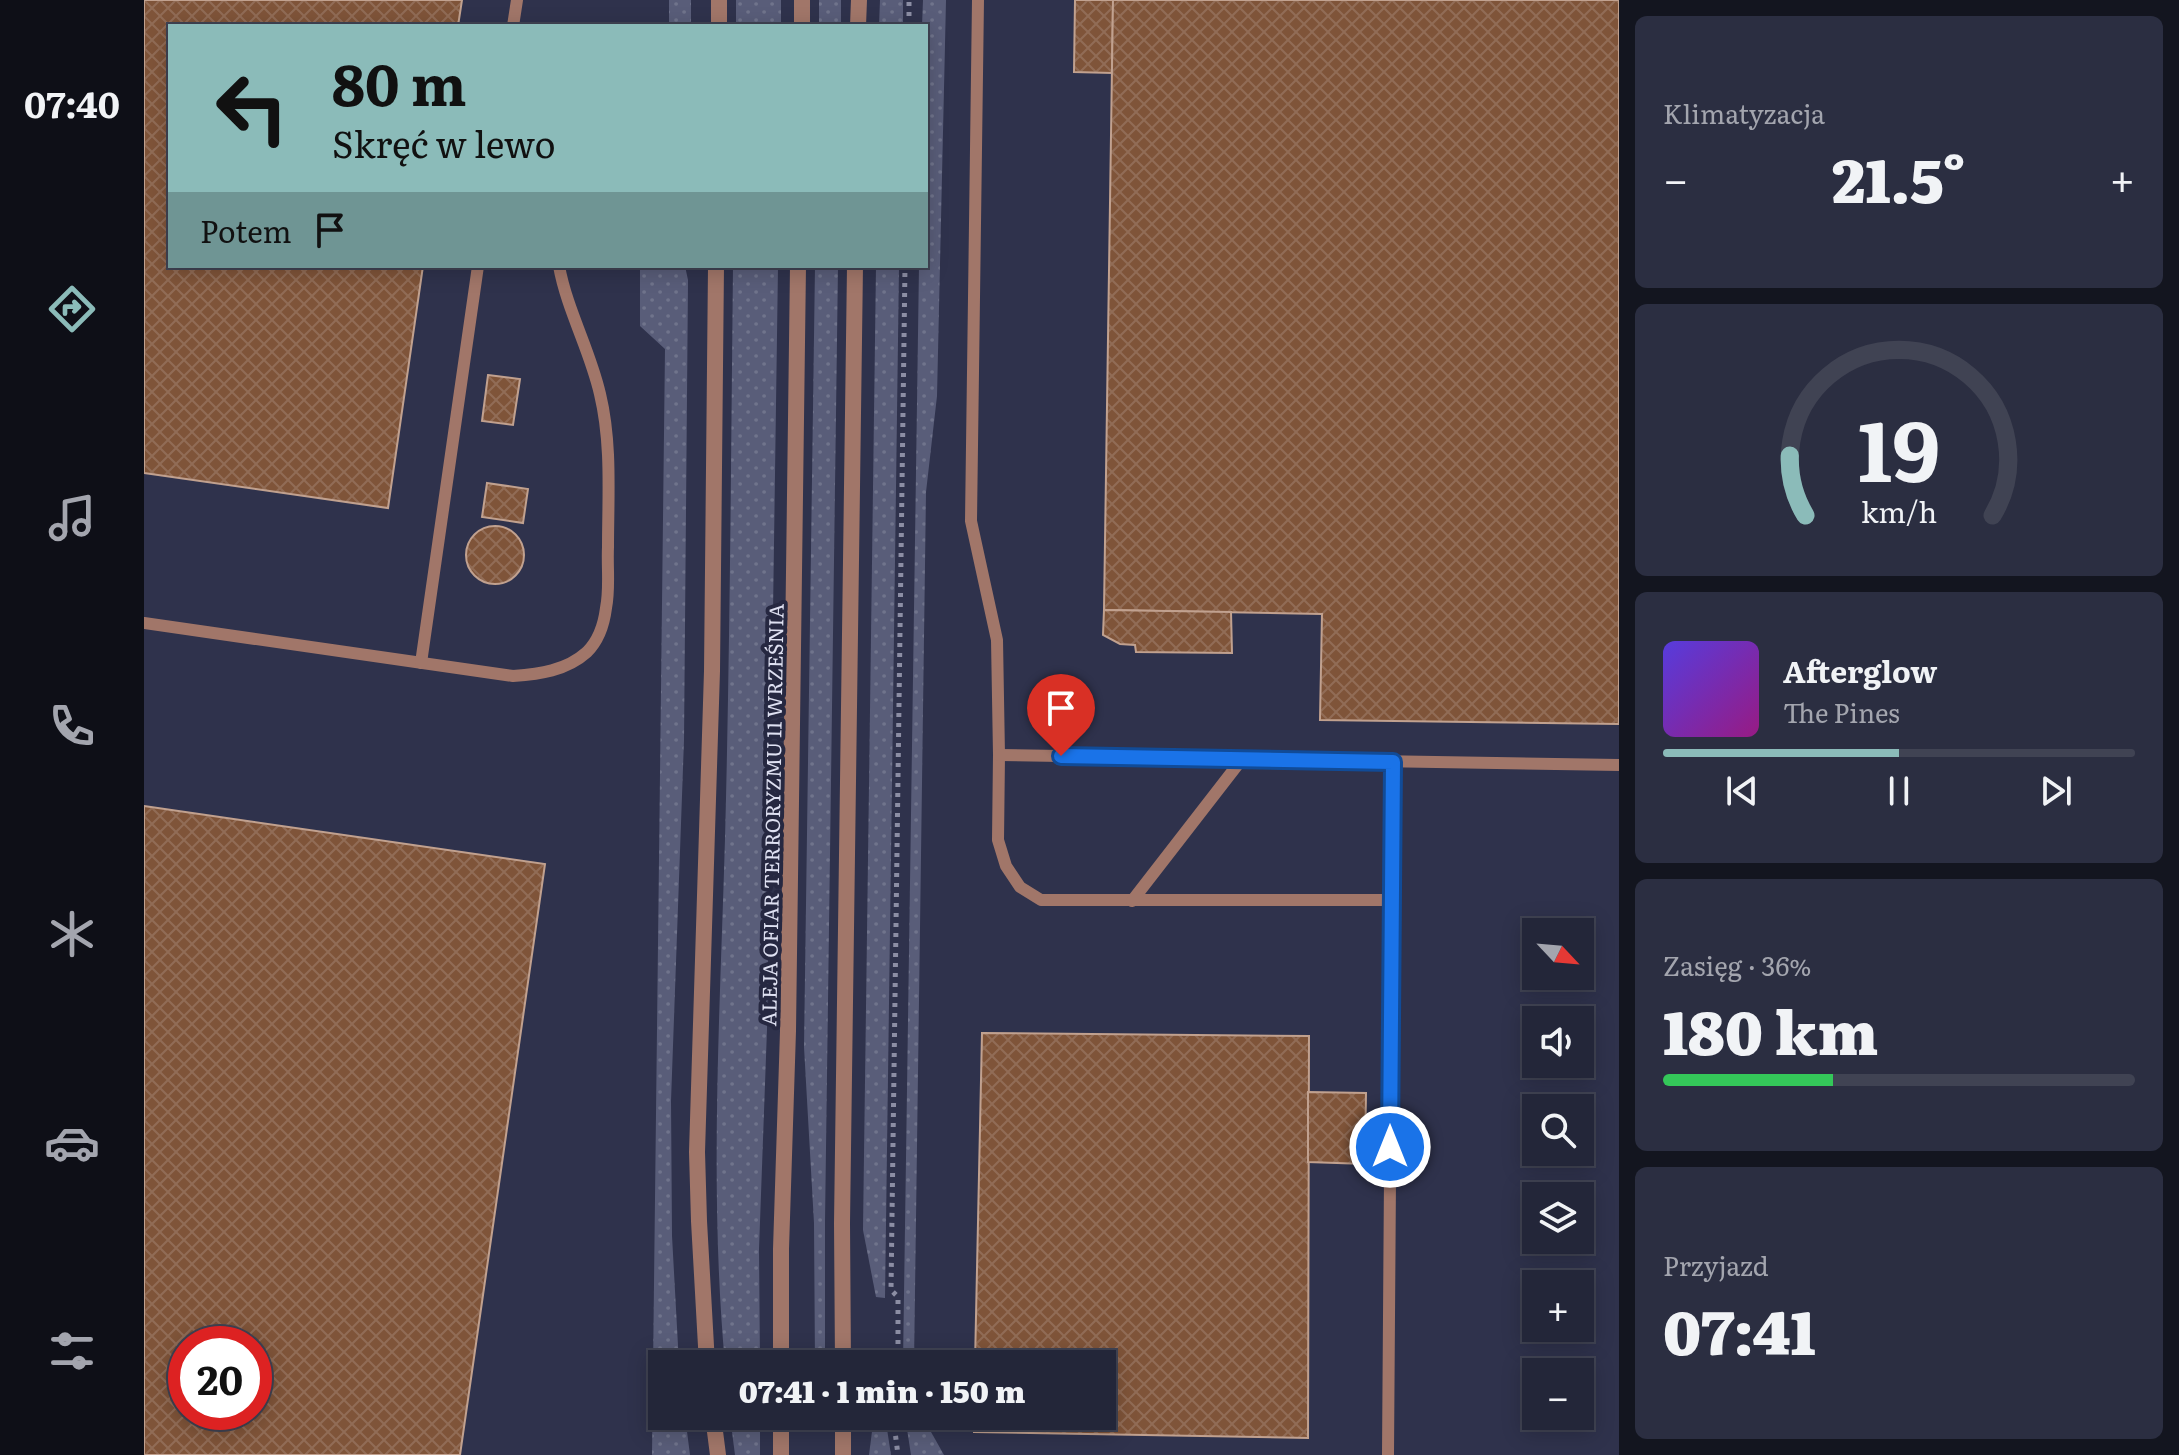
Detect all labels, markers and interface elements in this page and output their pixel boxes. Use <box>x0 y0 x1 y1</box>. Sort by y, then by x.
text: 80 m <box>332 40 467 123</box>
icon: left <box>200 56 304 160</box>
text: 07:40 <box>24 76 120 129</box>
text: Klimatyzacja <box>1663 93 1825 132</box>
text: Skręć w lewo <box>332 116 556 169</box>
text: 21.5° <box>1832 132 1966 221</box>
text: − <box>1663 144 1689 210</box>
text: + <box>2109 144 2135 210</box>
text: Potem <box>200 208 292 252</box>
icon: arrive <box>308 208 352 252</box>
icon: directions <box>44 281 100 337</box>
text: 19 <box>1858 383 1940 507</box>
text: km/h <box>1861 489 1937 532</box>
icon: music <box>44 490 100 546</box>
street label: ALEJA OFIAR TERRORYZMU 11 WRZEŚNIA <box>752 603 790 1027</box>
text: Afterglow <box>1783 648 1937 692</box>
pin <box>1027 674 1095 756</box>
icon: arrive <box>1039 686 1083 730</box>
text: The Pines <box>1783 692 1900 731</box>
icon: phone <box>44 698 100 754</box>
icon: previous <box>1720 769 1764 813</box>
icon: pause <box>1877 769 1921 813</box>
icon: next <box>2034 769 2078 813</box>
icon: climate <box>44 906 100 962</box>
north arrow <box>1522 918 1594 990</box>
map controls <box>1522 918 1594 1430</box>
text: Zasięg · 36% <box>1663 945 1812 984</box>
text: 180 km <box>1663 984 1878 1073</box>
button: sound <box>1522 1006 1594 1078</box>
button: search <box>1522 1094 1594 1166</box>
position arrow <box>1348 1105 1432 1189</box>
icon: car <box>44 1115 100 1171</box>
button: layers <box>1522 1182 1594 1254</box>
text: Przyjazd <box>1663 1245 1769 1284</box>
button: + <box>1522 1270 1594 1342</box>
text: 07:41 <box>1663 1284 1815 1373</box>
icon: filters <box>44 1323 100 1379</box>
speed limit sign: 20 <box>168 1326 272 1430</box>
button: − <box>1522 1358 1594 1430</box>
text: 07:41 · 1 min · 150 m <box>739 1368 1025 1412</box>

